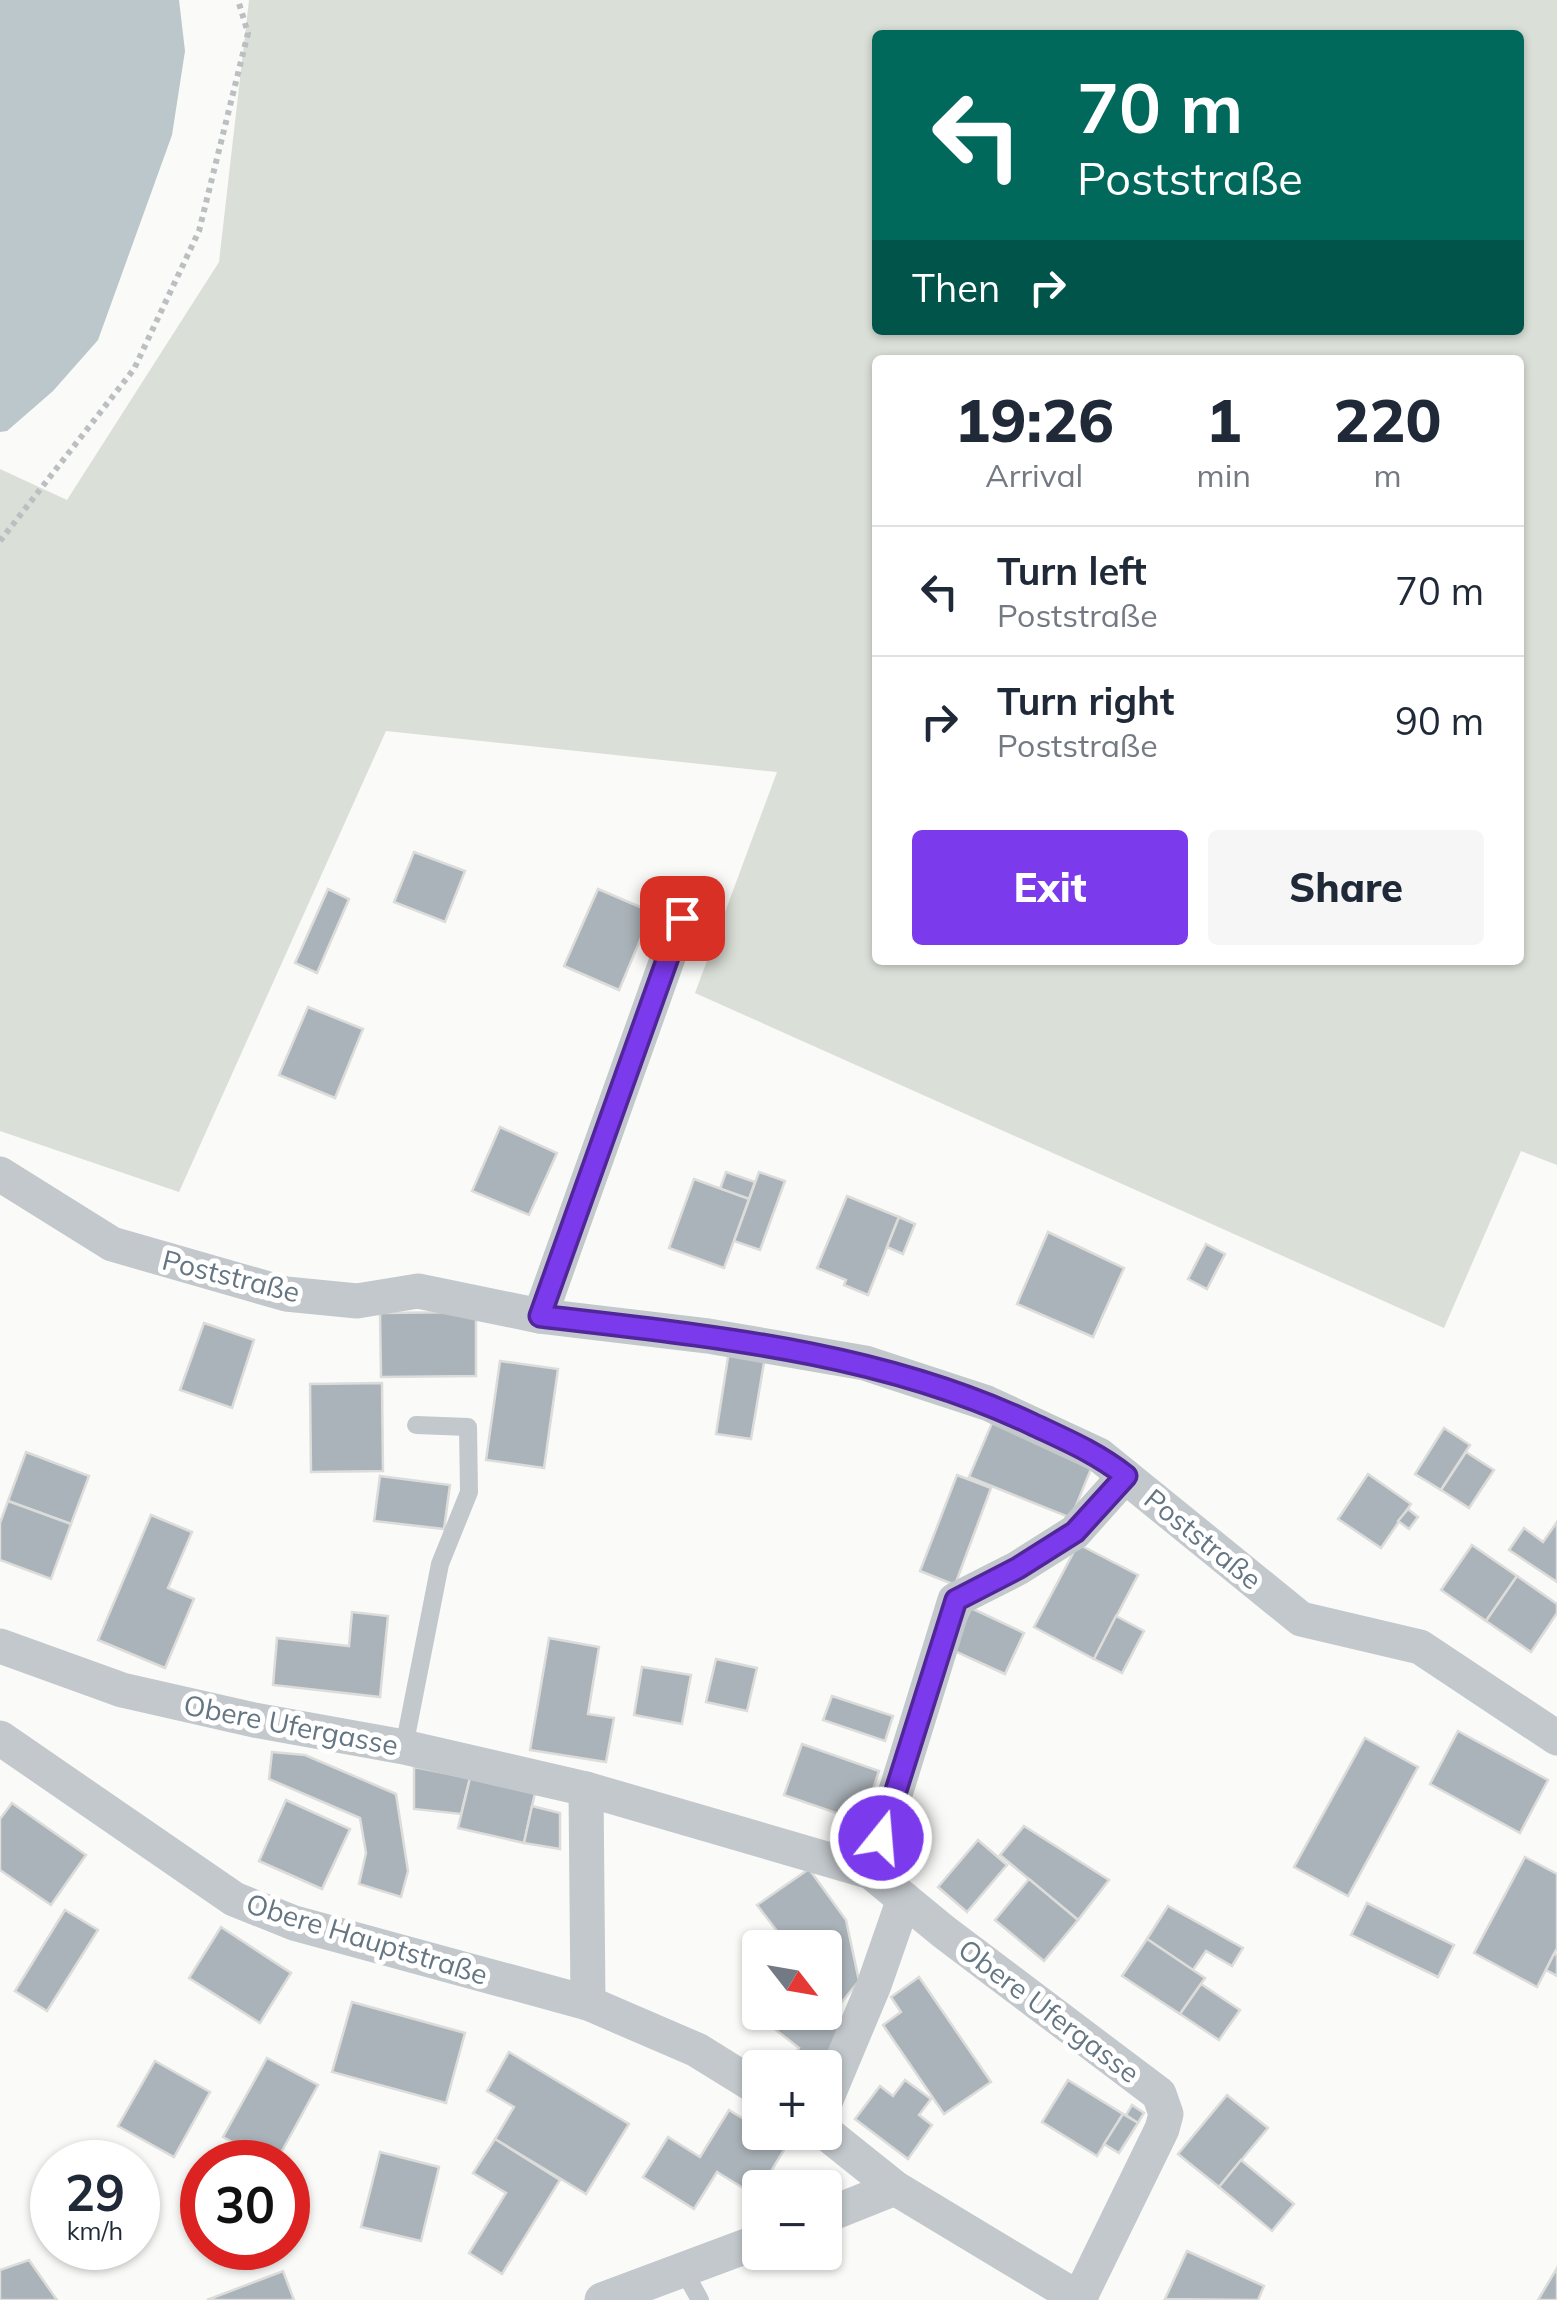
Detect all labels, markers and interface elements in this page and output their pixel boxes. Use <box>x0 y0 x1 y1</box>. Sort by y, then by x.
text: 70 m <box>1077 63 1243 151</box>
icon: left <box>912 70 1042 200</box>
text: Poststraße <box>1077 150 1303 206</box>
icon: right <box>1020 260 1075 315</box>
text: Then <box>912 264 1000 312</box>
text: 19:26 <box>954 382 1114 457</box>
text: 1 <box>1206 382 1242 457</box>
text: 220 <box>1333 382 1441 457</box>
text: Arrival <box>985 455 1083 495</box>
text: min <box>1197 455 1251 495</box>
text: m <box>1373 455 1402 495</box>
text: Turn left <box>997 547 1147 595</box>
icon: left <box>912 564 967 619</box>
text: 70 m <box>1395 567 1484 615</box>
text: Poststraße <box>997 595 1158 635</box>
text: Turn right <box>997 677 1174 725</box>
icon: right <box>912 694 967 749</box>
text: 90 m <box>1395 697 1484 745</box>
text: Poststraße <box>997 725 1158 765</box>
button: Exit <box>912 830 1188 945</box>
button: Share <box>1208 830 1484 945</box>
pin <box>640 876 725 961</box>
icon: arrive <box>655 891 710 946</box>
street label: Poststraße <box>159 1242 304 1309</box>
street label: Poststraße <box>1138 1481 1269 1596</box>
street label: Obere Ufergasse <box>181 1687 401 1762</box>
position arrow <box>829 1786 933 1890</box>
street label: Obere Hauptstraße <box>242 1885 492 1992</box>
north arrow <box>742 1930 842 2030</box>
map controls <box>742 1930 842 2270</box>
street label: Obere Ufergasse <box>952 1931 1147 2090</box>
button: + <box>742 2050 842 2150</box>
speed limit sign: 30 <box>180 2140 310 2270</box>
text: 29 <box>65 2161 125 2224</box>
button: − <box>742 2170 842 2270</box>
text: km/h <box>67 2215 123 2246</box>

